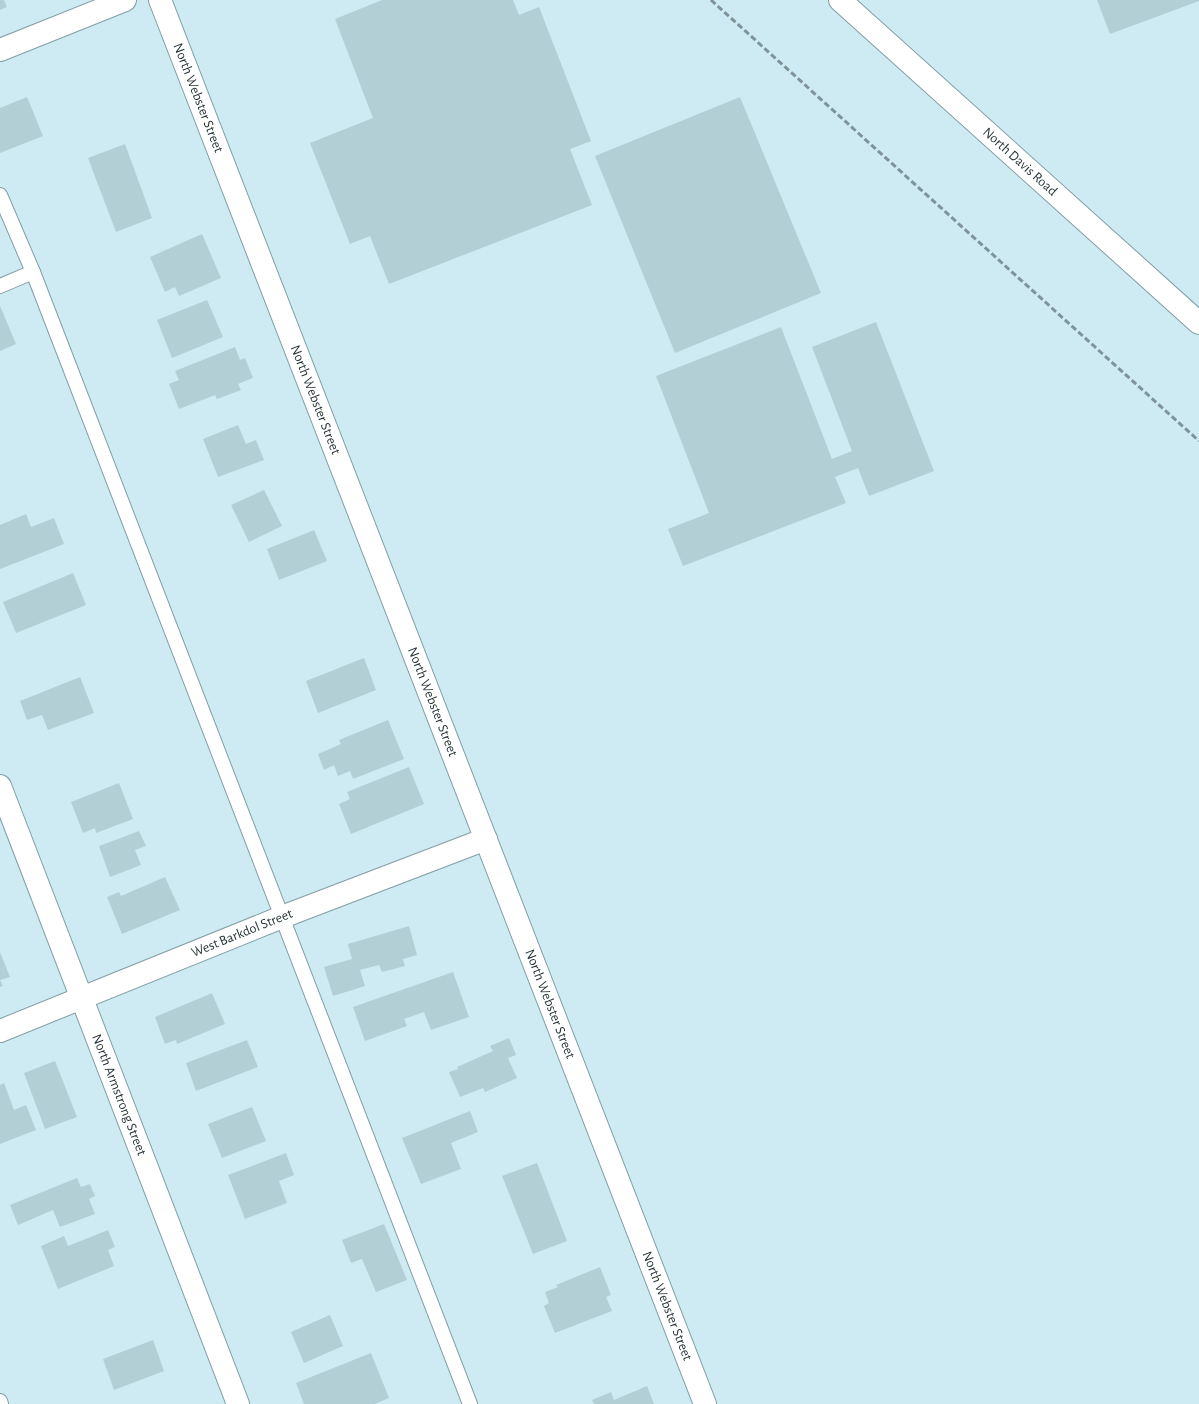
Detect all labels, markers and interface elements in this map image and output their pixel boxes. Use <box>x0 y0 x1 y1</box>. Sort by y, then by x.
street label: North Webster Street <box>170 41 226 155</box>
street label: North Davis Road <box>980 125 1060 199</box>
street label: North Webster Street <box>288 343 343 457</box>
street label: North Webster Street <box>405 645 460 759</box>
street label: West Barkdol Street <box>189 906 295 960</box>
street label: North Webster Street <box>522 947 577 1061</box>
street label: North Armstrong Street <box>89 1032 149 1158</box>
street label: North Webster Street <box>639 1249 695 1363</box>

